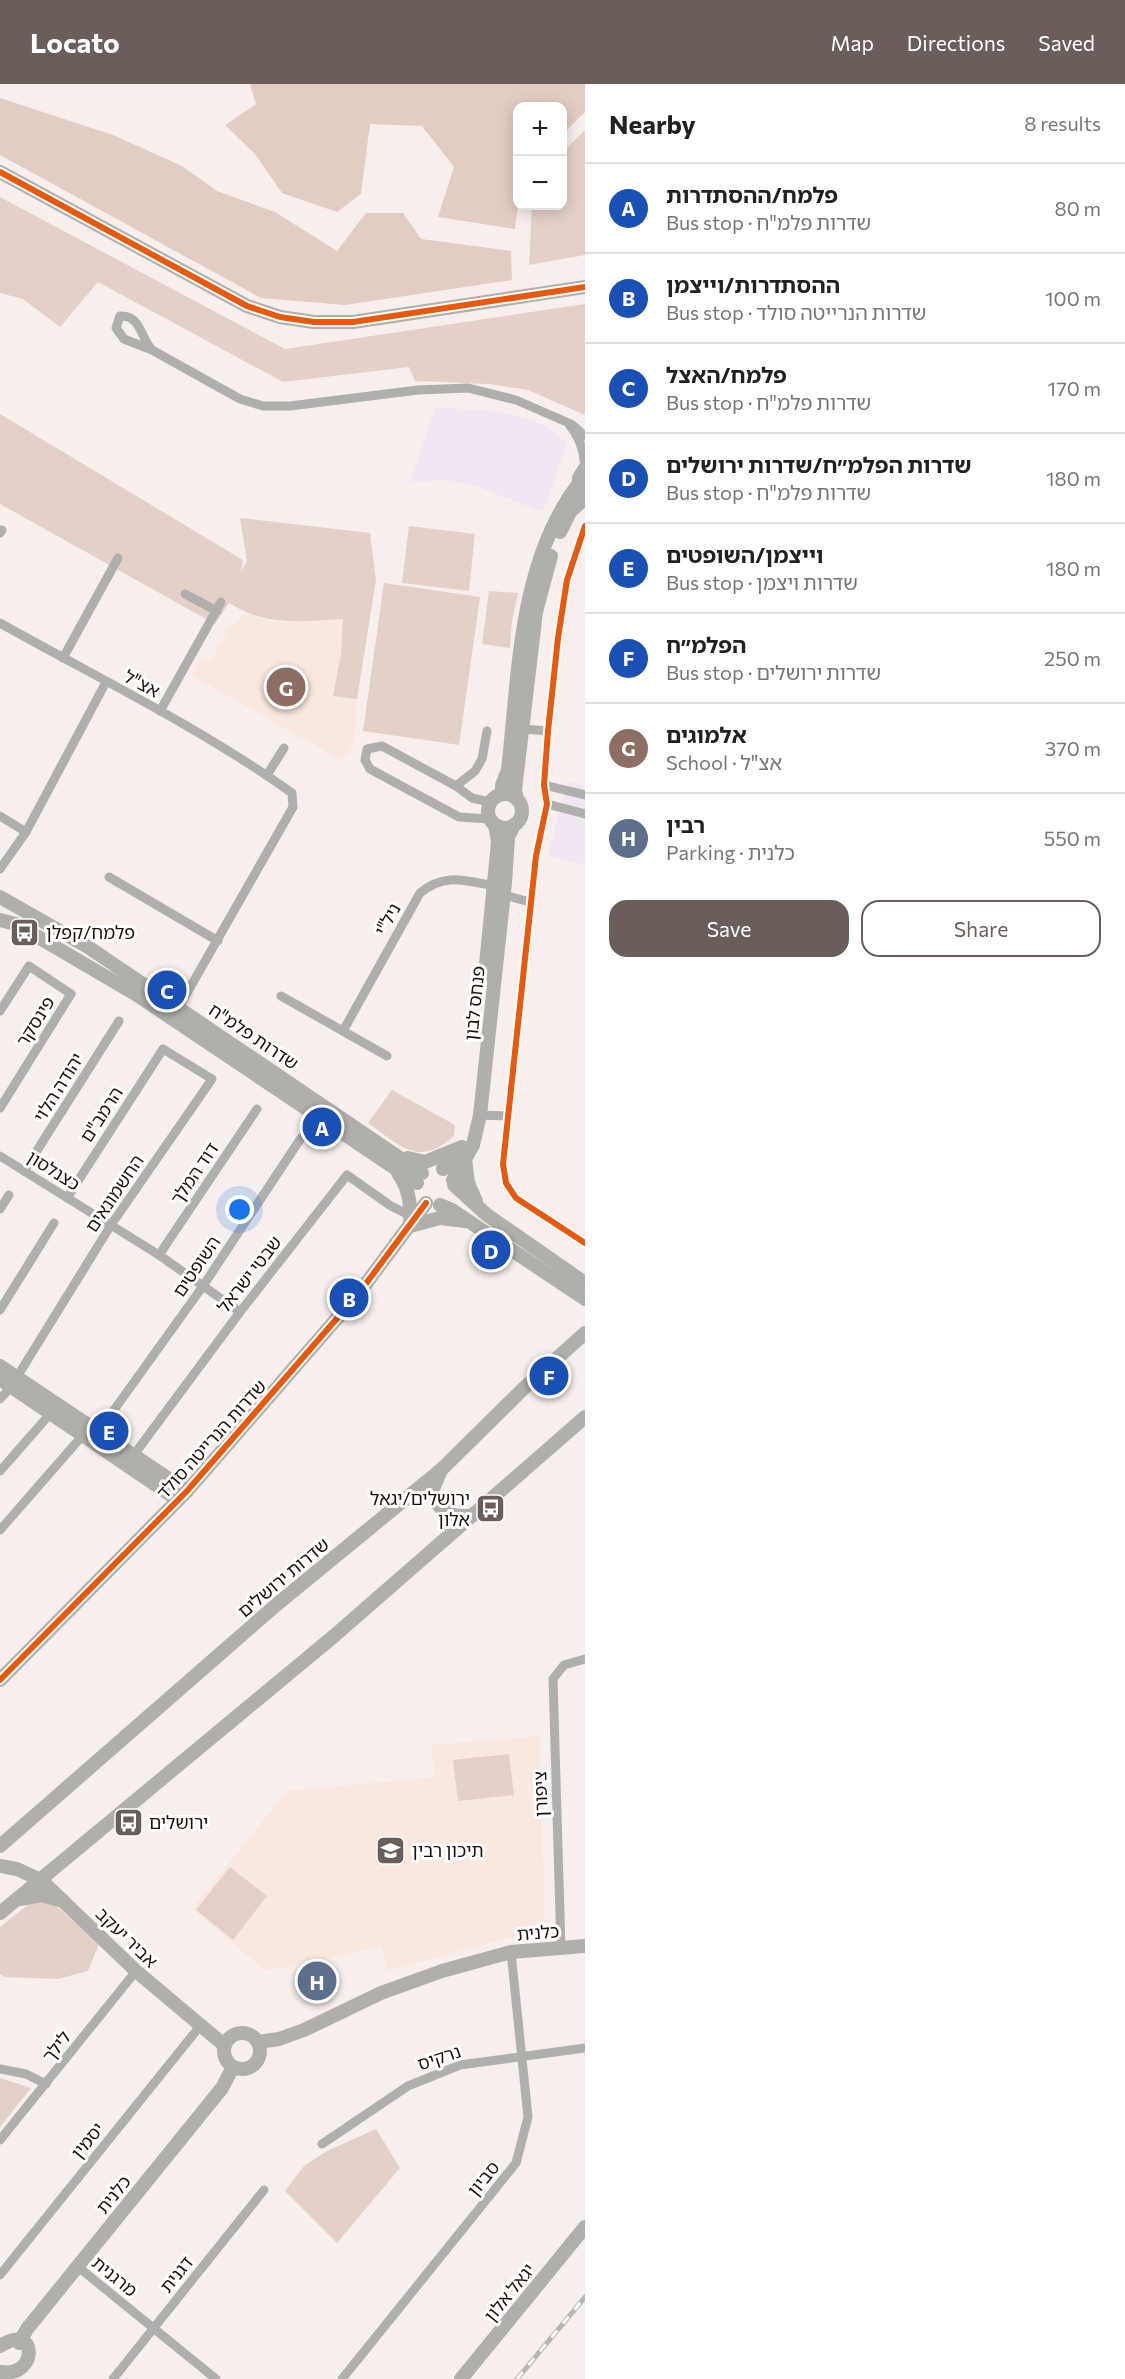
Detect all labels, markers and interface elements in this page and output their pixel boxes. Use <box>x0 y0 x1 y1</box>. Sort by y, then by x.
text: Locato <box>30 25 120 59</box>
text: Map <box>831 30 874 55</box>
text: Directions <box>907 30 1005 55</box>
text: Saved <box>1038 30 1095 55</box>
map controls <box>513 102 567 210</box>
button: + <box>513 102 567 156</box>
text: Nearby <box>609 108 696 139</box>
text: 8 results <box>1024 111 1101 135</box>
button: − <box>513 156 567 210</box>
text: פלמח/ההסתדרות <box>666 181 838 208</box>
text: A <box>621 196 636 220</box>
text: 80 m <box>1055 196 1101 220</box>
text: Bus stop · שדרות פלמ"ח <box>666 210 871 234</box>
text: ההסתדרות/וייצמן <box>666 271 840 298</box>
text: B <box>622 286 635 310</box>
text: 100 m <box>1045 286 1101 310</box>
text: Bus stop · שדרות הנרייטה סולד <box>666 300 926 324</box>
text: פלמח/האצל <box>666 361 787 388</box>
text: C <box>622 376 635 400</box>
text: 170 m <box>1048 376 1101 400</box>
text: Bus stop · שדרות פלמ"ח <box>666 390 871 414</box>
text: שדרות הפלמ״ח/שדרות ירושלים <box>666 451 972 478</box>
text: D <box>621 466 636 490</box>
text: 180 m <box>1046 466 1101 490</box>
text: Bus stop · שדרות פלמ"ח <box>666 480 871 504</box>
text: וייצמן/השופטים <box>666 541 824 568</box>
text: E <box>623 556 634 580</box>
text: 180 m <box>1046 556 1101 580</box>
text: Bus stop · שדרות ויצמן <box>666 570 858 594</box>
text: הפלמ״ח <box>666 631 747 658</box>
text: F <box>623 646 634 670</box>
text: 250 m <box>1044 646 1101 670</box>
text: Bus stop · שדרות ירושלים <box>666 660 881 684</box>
street label: אצ"ל <box>120 664 164 702</box>
pin: G <box>266 664 306 710</box>
text: אלמוגים <box>666 721 747 748</box>
text: G <box>621 736 636 760</box>
text: 370 m <box>1045 736 1101 760</box>
text: School · אצ"ל <box>666 750 782 774</box>
text: רבין <box>666 811 705 838</box>
text: H <box>621 826 636 850</box>
text: 550 m <box>1044 826 1101 850</box>
text: Parking · כלנית <box>666 840 795 864</box>
street label: ניל"י <box>369 899 405 939</box>
button: Save <box>609 900 849 957</box>
button: Share <box>861 900 1101 957</box>
bus stop icon: פלמח/קפלן <box>9 916 41 948</box>
place label: פלמח/קפלן <box>46 921 135 943</box>
street label: פנחס לבון <box>459 965 489 1041</box>
pin: C <box>148 968 186 1012</box>
street label: פינסקר <box>11 992 59 1050</box>
street label: שדרות פלמ"ח <box>205 998 303 1074</box>
street label: יהודה הלוי <box>28 1048 88 1126</box>
street label: הרמב"ם <box>75 1082 127 1146</box>
pin: A <box>302 1104 342 1150</box>
street label: דוד המלך <box>165 1138 223 1208</box>
street label: כצנלסון <box>24 1145 84 1195</box>
street label: החשמונאים <box>80 1150 148 1236</box>
your location <box>225 1195 254 1224</box>
pin: D <box>472 1228 510 1272</box>
street label: השופטים <box>168 1231 224 1301</box>
street label: שבטי ישראל <box>212 1231 286 1317</box>
pin: B <box>330 1276 368 1320</box>
pin: F <box>530 1354 568 1398</box>
street label: שדרות הנרייטה סולד <box>152 1375 270 1503</box>
pin: E <box>90 1408 128 1454</box>
place label: ירושלים/יגאל אלון <box>370 1487 470 1530</box>
bus stop icon: ירושלים/יגאל אלון <box>475 1492 507 1524</box>
street label: שדרות ירושלים <box>233 1532 333 1622</box>
street label: ציפורן <box>528 1771 552 1817</box>
bus stop icon: ירושלים <box>112 1806 144 1838</box>
place label: ירושלים <box>149 1811 208 1833</box>
school or university icon: תיכון רבין <box>375 1834 407 1866</box>
place label: תיכון רבין <box>412 1839 484 1861</box>
street label: אביר יעקב <box>92 1902 162 1972</box>
street label: כלנית <box>516 1919 560 1945</box>
pin: H <box>298 1958 336 2004</box>
street label: לילך <box>37 2026 75 2066</box>
street label: נרקיס <box>414 2039 464 2075</box>
street label: יסמין <box>66 2118 108 2162</box>
street label: סביון <box>462 2156 504 2200</box>
street label: כלנית <box>91 2171 135 2217</box>
street label: מרגנית <box>88 2251 142 2301</box>
street label: דגנית <box>155 2251 197 2297</box>
street label: יגאל אלון <box>479 2259 539 2325</box>

